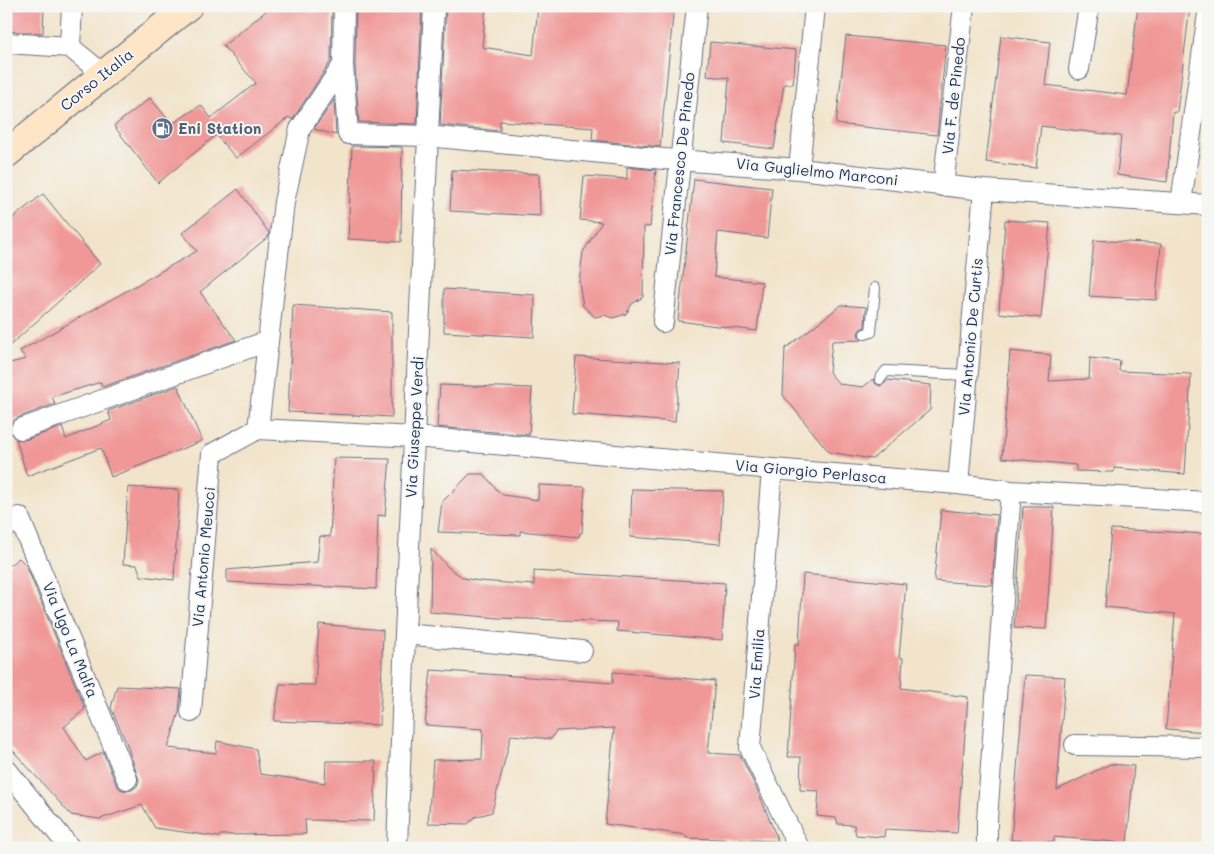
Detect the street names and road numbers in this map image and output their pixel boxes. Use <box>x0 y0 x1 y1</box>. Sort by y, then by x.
street label: Via F. de Pinedo <box>937 36 969 156</box>
street label: Corso Italia <box>56 44 137 115</box>
street label: Via Francesco De Pinedo <box>659 71 699 256</box>
street label: Via Guglielmo Marconi <box>735 153 899 189</box>
street label: Via Antonio De Curtis <box>953 257 987 417</box>
street label: Via Giuseppe Verdi <box>400 356 428 498</box>
street label: Via Giorgio Perlasca <box>734 454 888 488</box>
street label: Via Antonio Meucci <box>187 486 219 628</box>
street label: Via Ugo La Malfa <box>39 579 103 700</box>
street label: Via Emilia <box>744 628 768 700</box>

